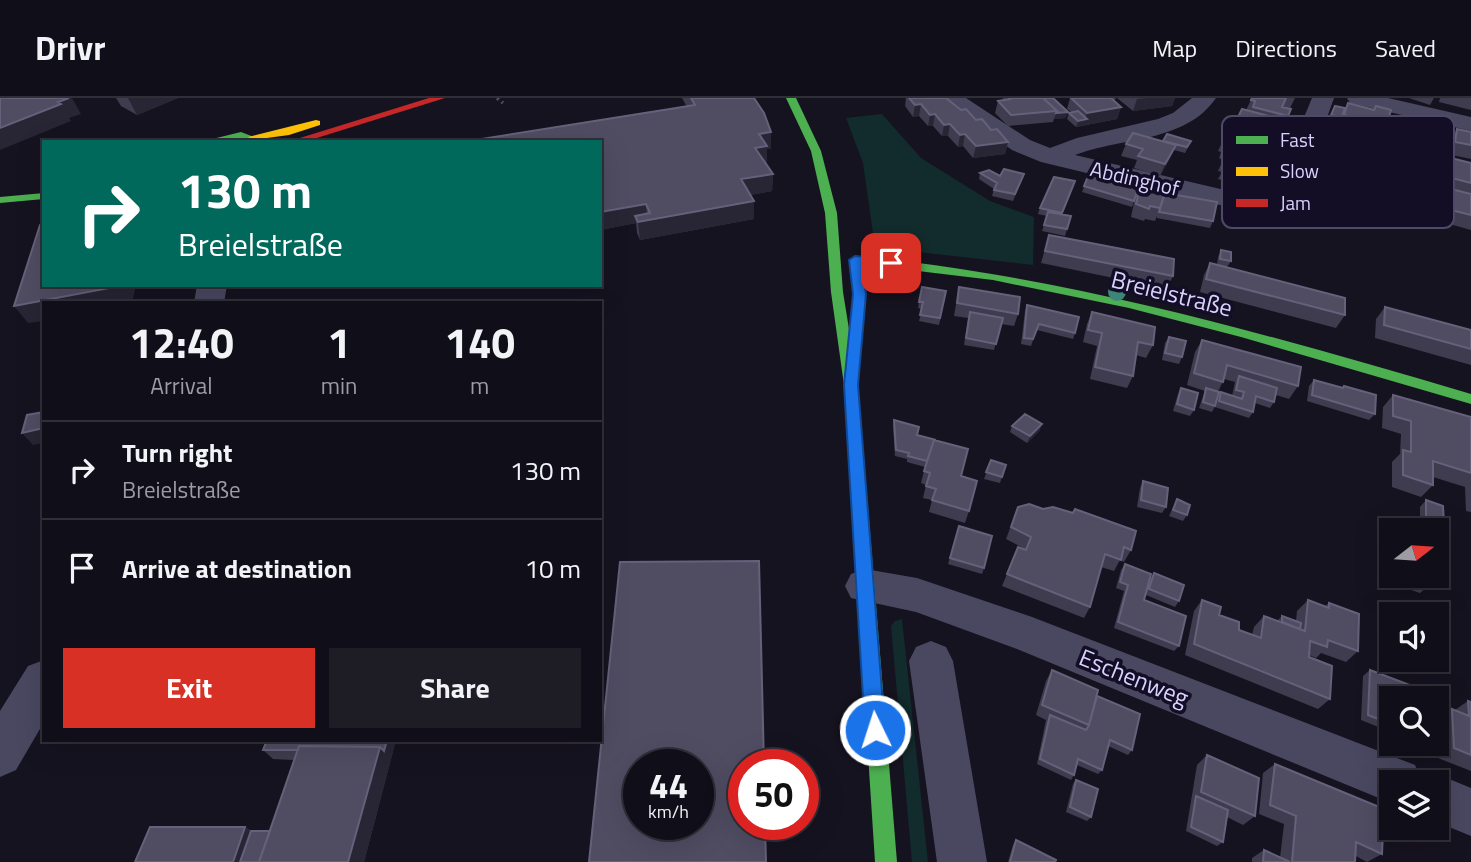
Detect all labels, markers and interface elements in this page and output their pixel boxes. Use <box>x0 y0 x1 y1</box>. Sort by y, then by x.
text: Drivr <box>35 23 106 73</box>
text: Map <box>1152 30 1197 66</box>
text: Directions <box>1235 30 1337 66</box>
text: Saved <box>1375 30 1436 66</box>
legend <box>1222 116 1454 228</box>
text: Fast <box>1280 125 1315 154</box>
text: 130 m <box>178 152 312 227</box>
street label: Abdinghof <box>1087 152 1183 204</box>
text: Slow <box>1280 156 1319 185</box>
icon: right <box>63 168 154 259</box>
text: Jam <box>1280 188 1311 217</box>
text: Breielstraße <box>178 220 343 268</box>
pin <box>861 233 921 293</box>
icon: arrive <box>872 244 910 282</box>
street label: Breielstraße <box>1108 261 1236 325</box>
text: 12:40 <box>129 310 234 374</box>
text: 1 <box>327 310 351 374</box>
text: 140 <box>444 310 515 374</box>
text: Arrival <box>150 368 213 403</box>
text: min <box>321 368 357 403</box>
text: m <box>470 368 489 403</box>
text: Turn right <box>122 433 233 472</box>
icon: right <box>63 451 101 489</box>
text: 130 m <box>510 451 581 490</box>
text: Breielstraße <box>122 472 241 507</box>
north arrow <box>1379 518 1449 588</box>
map controls <box>1379 518 1449 840</box>
icon: arrive <box>63 549 101 587</box>
text: Arrive at destination <box>122 549 352 588</box>
text: 10 m <box>524 549 581 588</box>
button: sound <box>1379 602 1449 672</box>
street label: Eschenweg <box>1074 639 1194 715</box>
button: Exit <box>63 648 315 728</box>
button: Share <box>329 648 581 728</box>
button: search <box>1379 686 1449 756</box>
position arrow <box>838 693 912 767</box>
speed limit sign: 50 <box>728 749 819 840</box>
text: 44 <box>649 758 688 812</box>
button: layers <box>1379 770 1449 840</box>
text: km/h <box>648 798 689 825</box>

